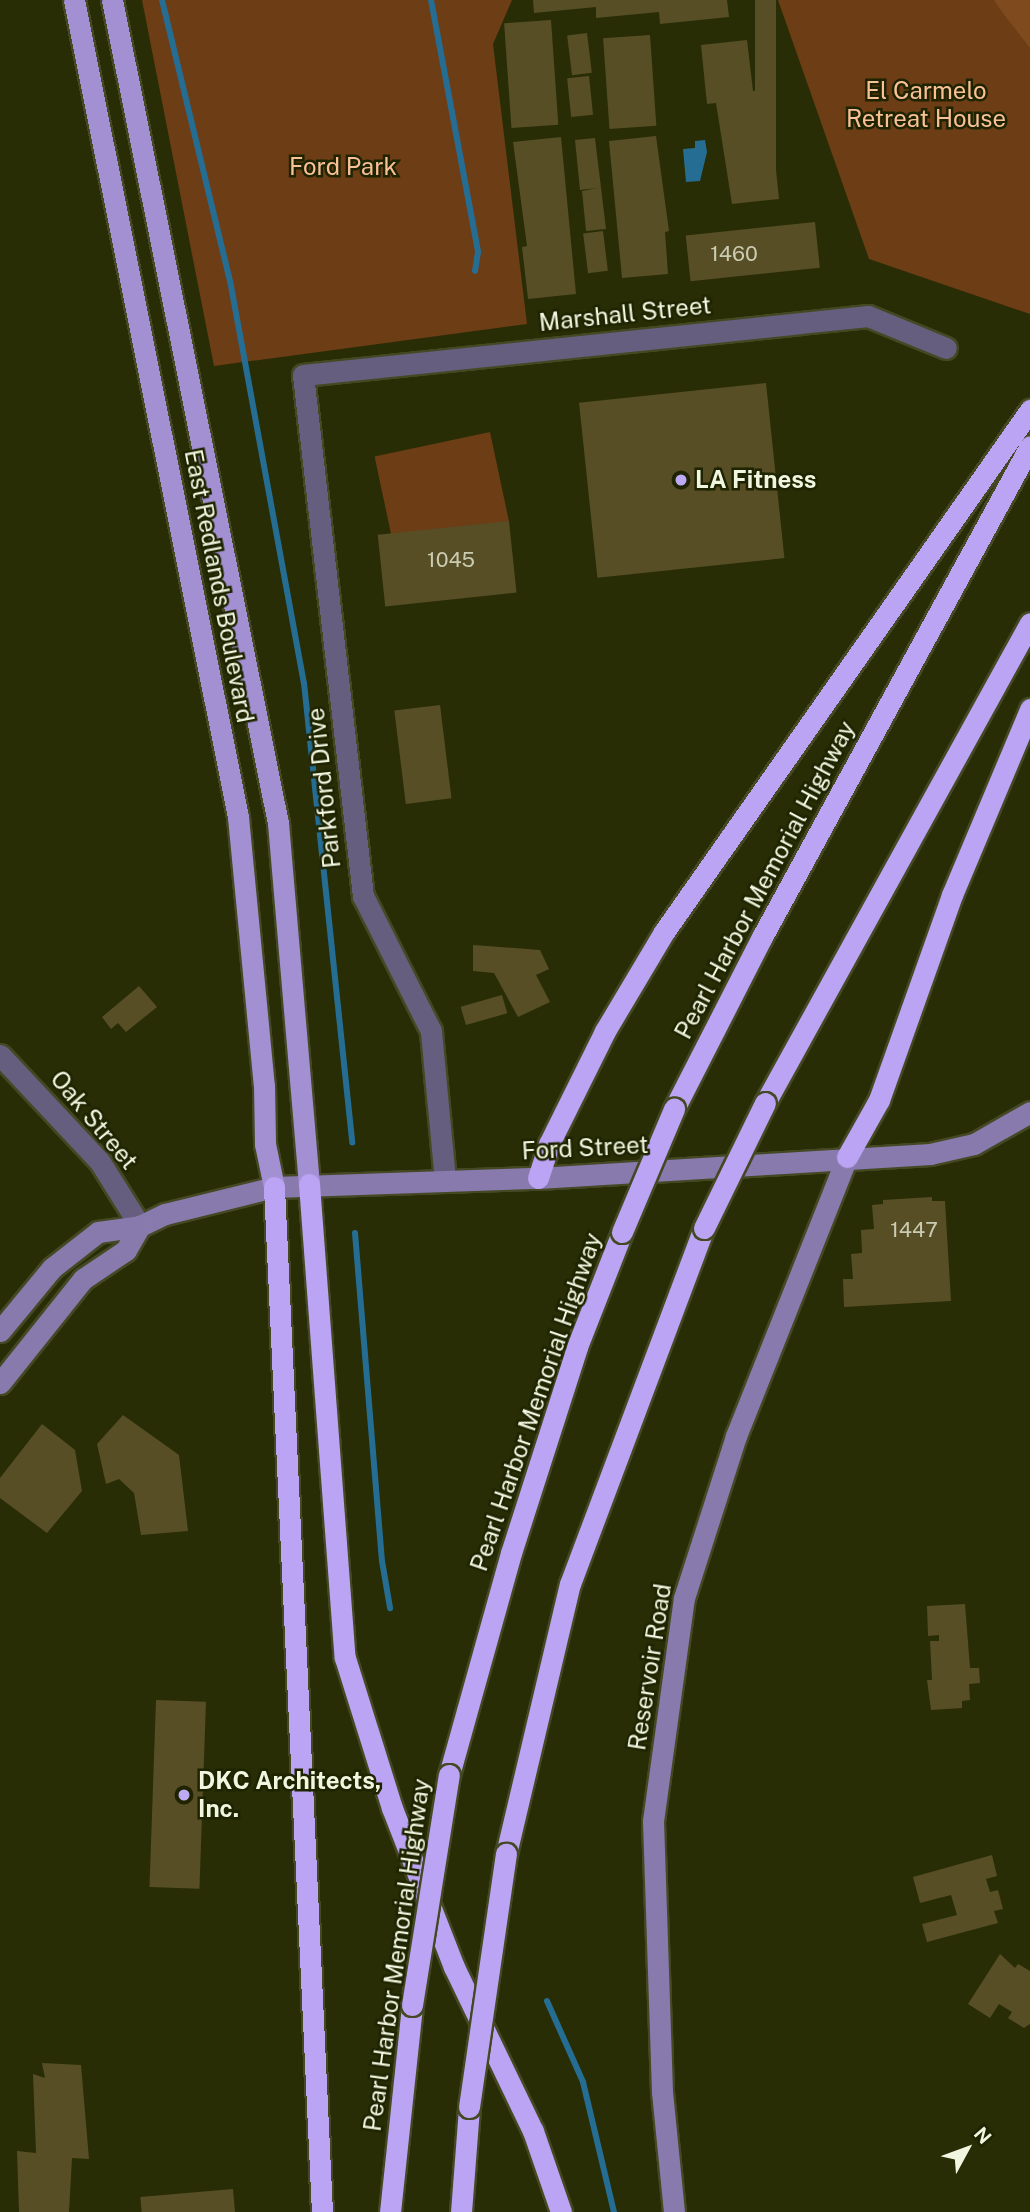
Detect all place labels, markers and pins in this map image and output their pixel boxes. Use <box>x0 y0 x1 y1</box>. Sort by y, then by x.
place label: LA Fitness <box>695 466 816 494</box>
marker: LA Fitness <box>673 472 689 488</box>
place label: DKC Architects, Inc. <box>198 1767 381 1823</box>
marker: DKC Architects, Inc. <box>176 1787 192 1803</box>

